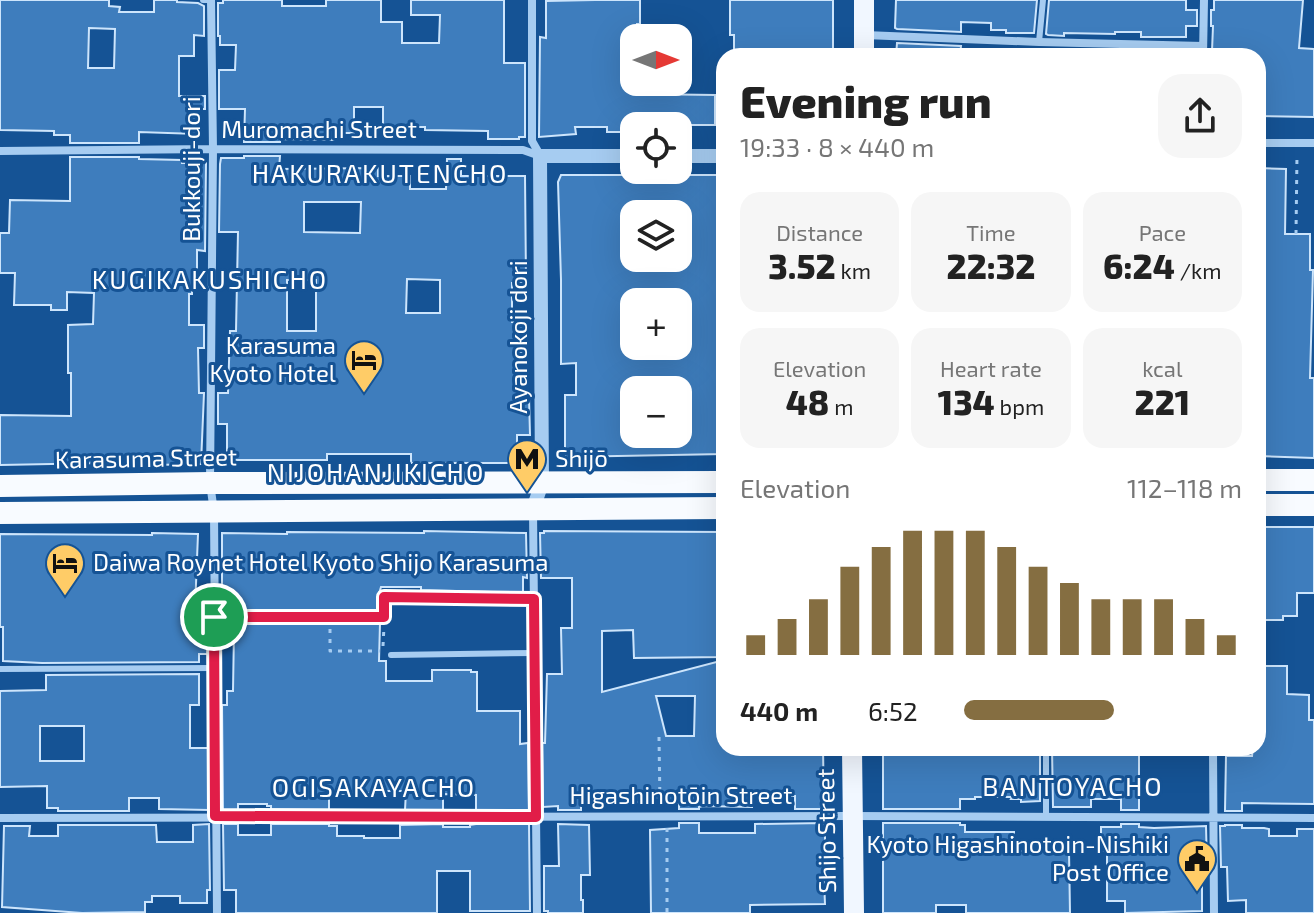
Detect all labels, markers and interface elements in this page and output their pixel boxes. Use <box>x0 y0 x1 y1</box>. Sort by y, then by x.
north arrow <box>620 24 692 96</box>
map controls <box>620 24 692 448</box>
text: Evening run <box>740 74 992 127</box>
button: share <box>1158 74 1242 158</box>
street label: Bukkouji-dori <box>176 96 205 242</box>
button: locate <box>620 112 692 184</box>
street label: Muromachi Street <box>221 114 417 143</box>
text: 19:33 · 8 × 440 m <box>740 131 934 162</box>
district label: HAKURAKUTENCHO <box>252 157 508 188</box>
button: layers <box>620 200 692 272</box>
text: Distance <box>776 219 863 245</box>
text: Time <box>966 219 1016 245</box>
text: Pace <box>1139 219 1186 245</box>
text: 3.52 <box>768 245 836 286</box>
text: 22:32 <box>947 245 1035 286</box>
text: 6:24 <box>1103 245 1175 286</box>
text: km <box>836 257 871 283</box>
text: /km <box>1175 257 1222 283</box>
street label: Ayanokoji dori <box>503 260 532 414</box>
district label: KUGIKAKUSHICHO <box>92 263 328 294</box>
button: + <box>620 288 692 360</box>
place label: Karasuma Kyoto Hotel <box>209 330 336 387</box>
hotel icon: Karasuma Kyoto Hotel <box>343 339 385 394</box>
text: Elevation <box>773 355 866 381</box>
text: Heart rate <box>940 355 1042 381</box>
text: kcal <box>1142 355 1182 381</box>
button: − <box>620 376 692 448</box>
text: 48 <box>786 381 829 422</box>
text: 134 <box>938 381 995 422</box>
text: 221 <box>1135 381 1190 422</box>
text: m <box>829 393 854 419</box>
text: bpm <box>995 393 1044 419</box>
metro station icon: Shijō <box>506 438 548 493</box>
street label: Karasuma Street <box>55 441 237 474</box>
place label: Shijō <box>555 443 608 472</box>
district label: NIJOHANJIKICHO <box>267 456 485 487</box>
text: Elevation <box>740 472 850 503</box>
text: 112–118 m <box>1127 472 1242 503</box>
hotel icon: Daiwa Roynet Hotel Kyoto Shijo Karasuma <box>44 542 86 597</box>
place label: Daiwa Roynet Hotel Kyoto Shijo Karasuma <box>93 547 548 576</box>
pin <box>180 583 248 651</box>
icon: arrive <box>192 595 236 639</box>
text: 440 m <box>740 695 818 726</box>
text: 6:52 <box>868 695 918 726</box>
street label: Shijo Street <box>810 768 841 894</box>
district label: BANTOYACHO <box>982 770 1164 801</box>
district label: OGISAKAYACHO <box>272 771 476 802</box>
street label: Higashinotōin Street <box>570 780 792 809</box>
place label: Kyoto Higashinotoin-Nishiki Post Office <box>867 829 1169 886</box>
public building icon: Kyoto Higashinotoin-Nishiki Post Office <box>1176 838 1218 893</box>

